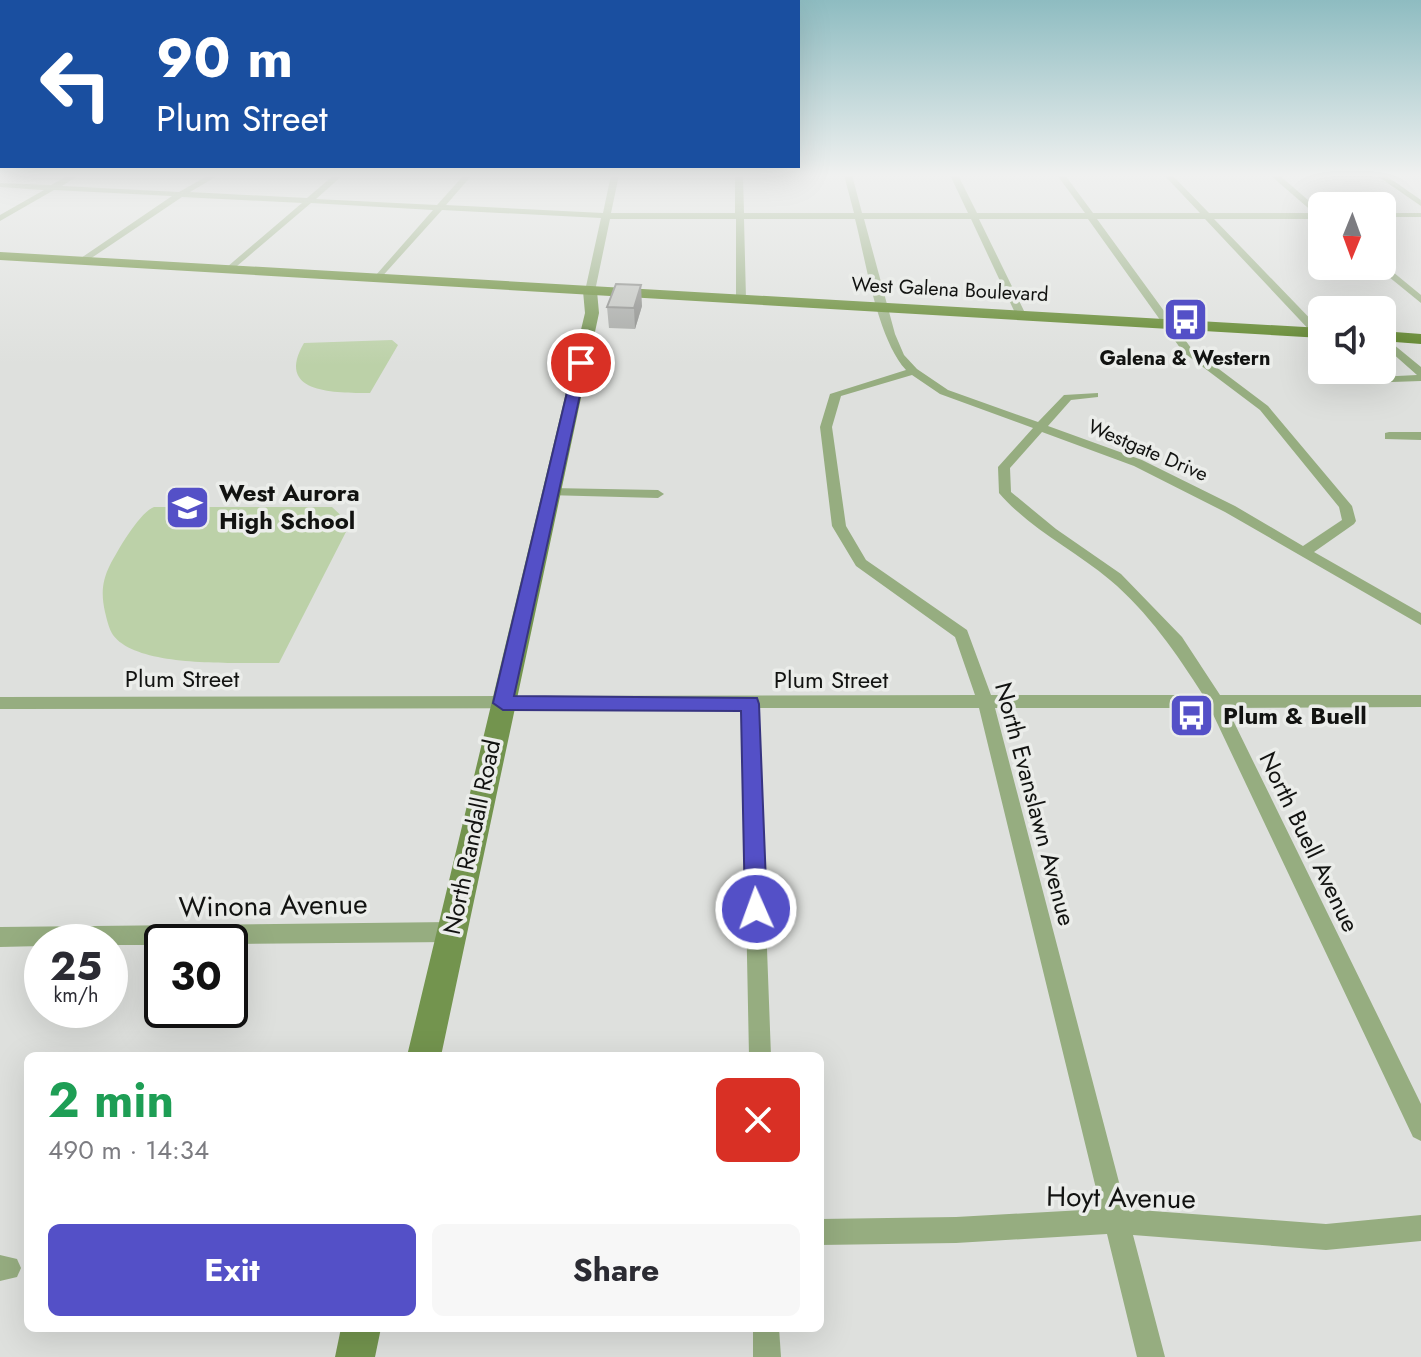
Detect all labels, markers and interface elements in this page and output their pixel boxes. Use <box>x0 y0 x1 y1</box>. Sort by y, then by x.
text: 90 m <box>156 17 293 98</box>
icon: left <box>24 32 128 136</box>
text: Plum Street <box>156 92 328 144</box>
north arrow <box>1308 192 1396 280</box>
map controls <box>1308 192 1396 384</box>
street label: West Galena Boulevard <box>851 270 1049 309</box>
bus stop icon: Galena & Western <box>1161 295 1209 343</box>
button: sound <box>1308 296 1396 384</box>
pin <box>547 329 615 397</box>
icon: arrive <box>559 341 603 385</box>
place label: Galena & Western <box>1099 344 1271 373</box>
street label: Westgate Drive <box>1083 412 1212 489</box>
place label: West Aurora High School <box>219 475 360 538</box>
school or university icon: West Aurora High School <box>164 483 212 531</box>
street label: Plum Street <box>125 661 239 696</box>
street label: Plum Street <box>774 662 888 697</box>
street label: North Evanslawn Avenue <box>986 678 1085 930</box>
bus stop icon: Plum & Buell <box>1168 692 1216 740</box>
place label: Plum & Buell <box>1223 698 1367 733</box>
street label: North Randall Road <box>434 736 509 938</box>
street label: North Buell Avenue <box>1251 746 1368 938</box>
position arrow <box>714 867 798 951</box>
street label: Winona Avenue <box>178 883 368 928</box>
speed limit sign: 30 <box>144 924 248 1028</box>
text: 25 <box>50 937 102 995</box>
text: km/h <box>53 981 99 1010</box>
text: 2 min <box>48 1066 174 1135</box>
button: close <box>716 1078 800 1162</box>
text: 490 m · 14:34 <box>48 1131 209 1169</box>
street label: Hoyt Avenue <box>1046 1176 1196 1219</box>
button: Exit <box>48 1224 416 1316</box>
button: Share <box>432 1224 800 1316</box>

